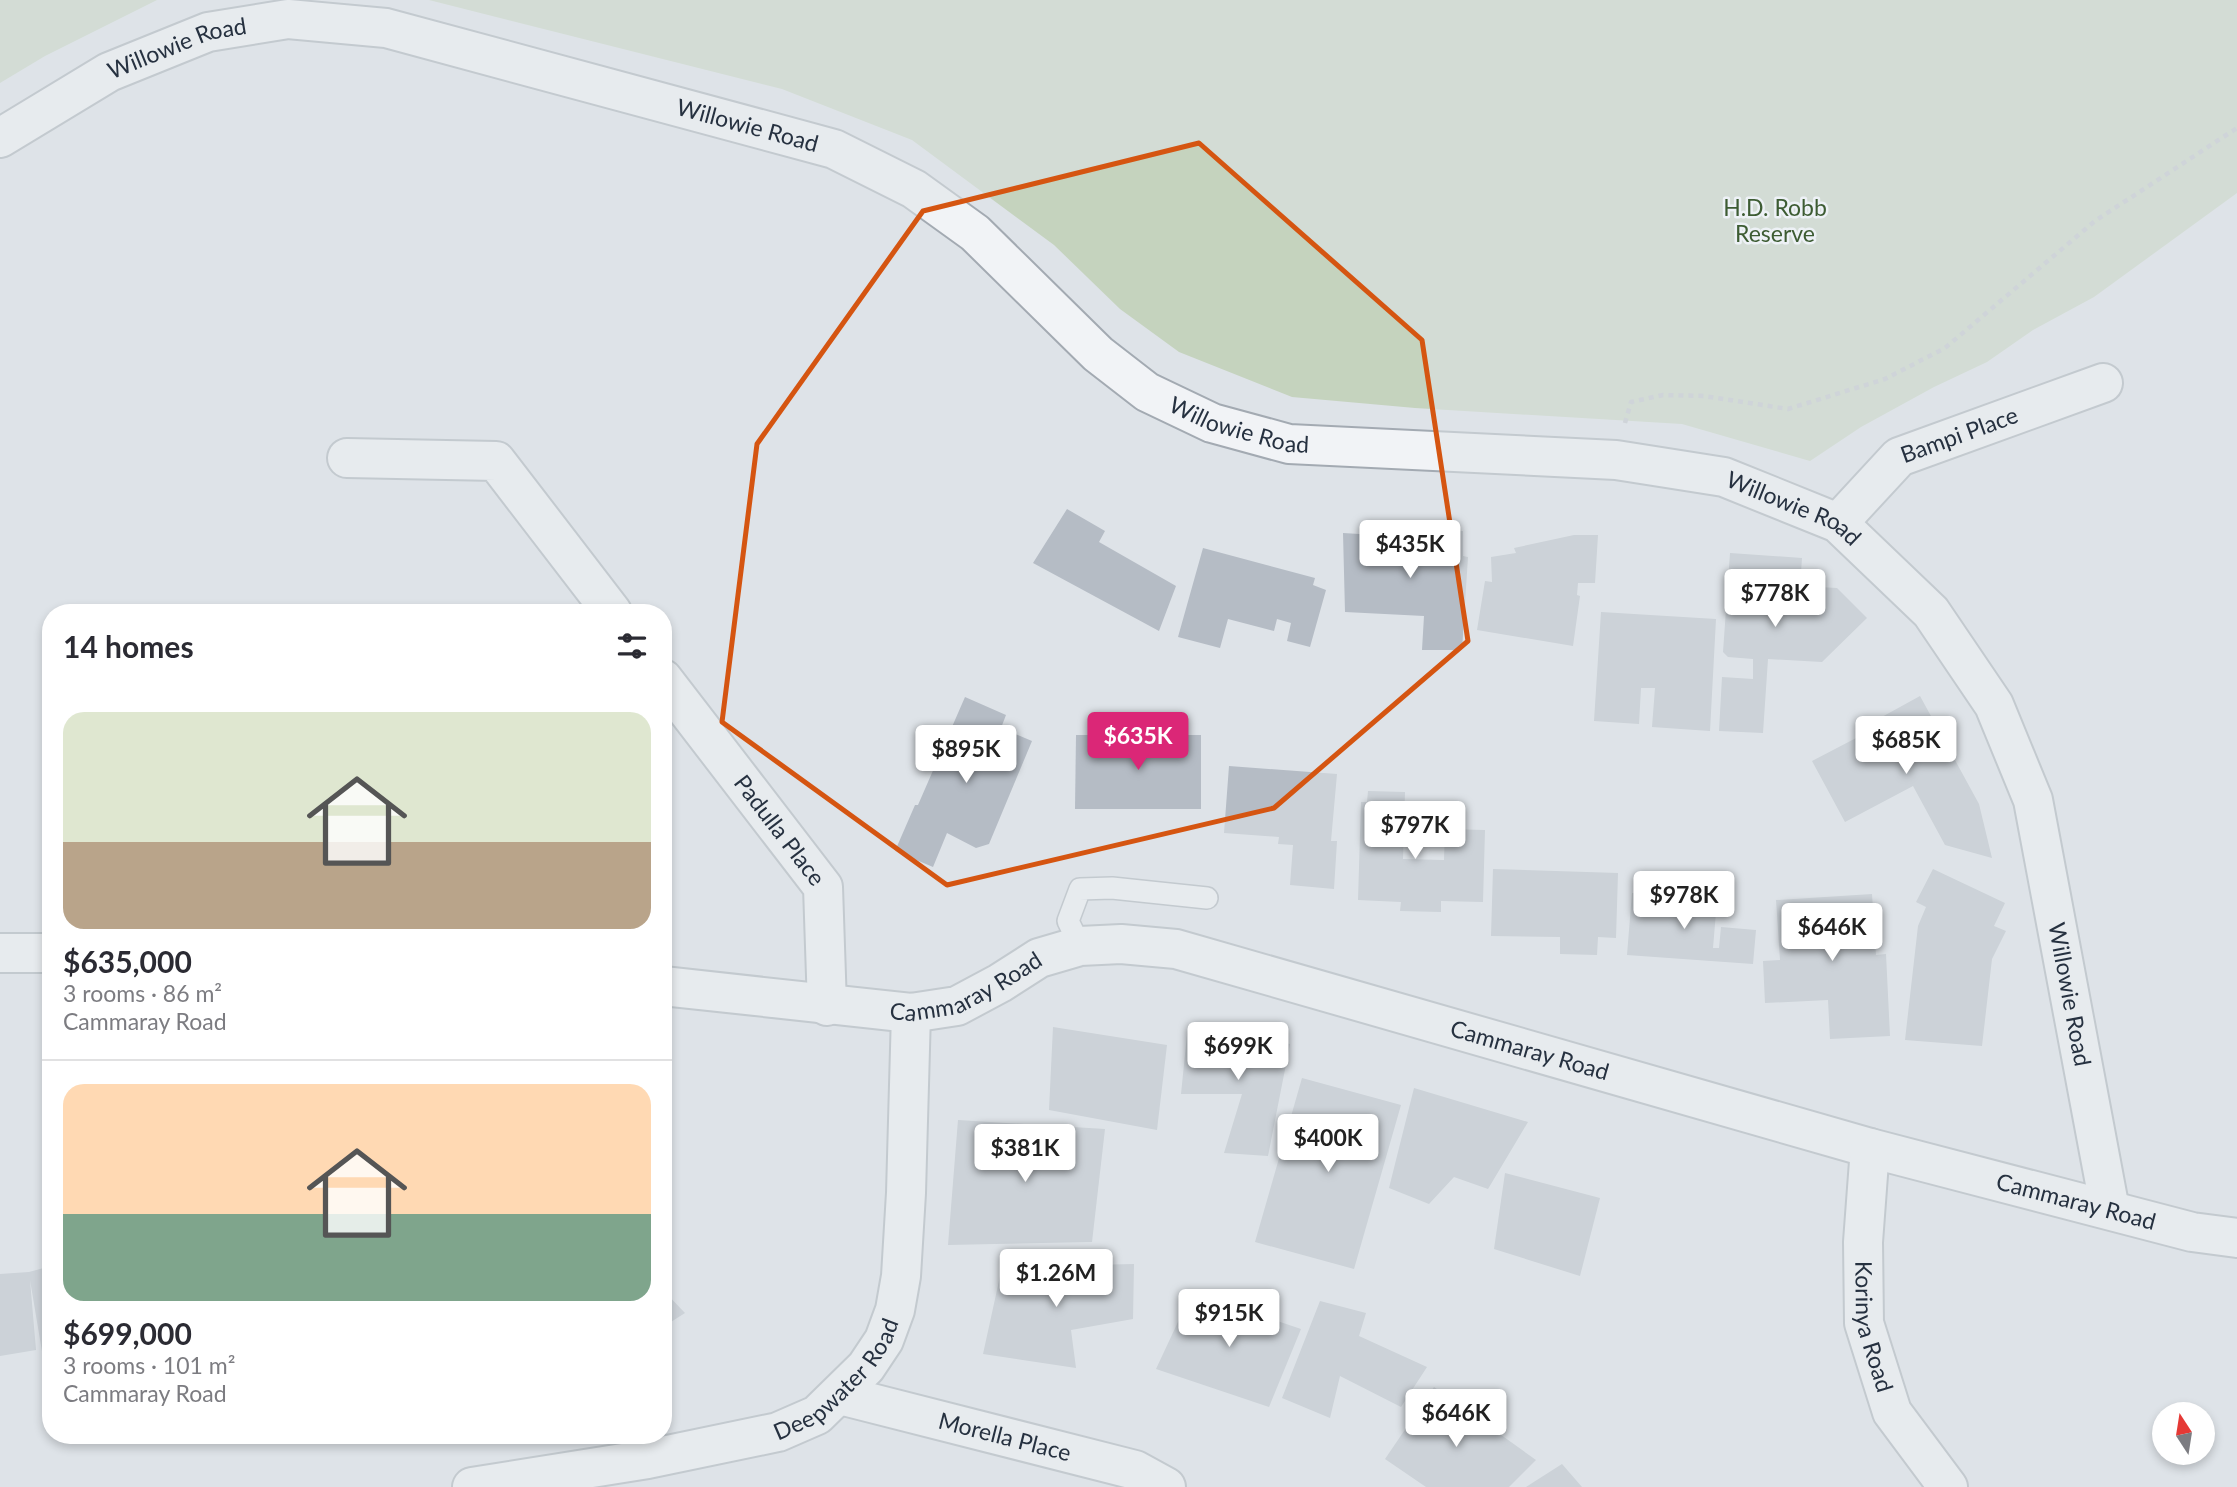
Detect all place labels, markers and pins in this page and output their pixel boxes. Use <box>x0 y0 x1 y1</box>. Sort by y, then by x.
pin: $435K <box>1361 520 1459 580</box>
pin: $778K <box>1726 570 1824 629</box>
pin: $635K <box>1089 712 1187 772</box>
pin: $685K <box>1857 716 1955 776</box>
pin: $895K <box>917 726 1015 785</box>
pin: $797K <box>1366 802 1464 861</box>
pin: $978K <box>1635 872 1733 931</box>
pin: $646K <box>1783 904 1881 963</box>
pin: $699K <box>1189 1023 1287 1082</box>
pin: $400K <box>1279 1114 1377 1174</box>
pin: $381K <box>976 1124 1074 1184</box>
pin: $1.26M <box>999 1250 1113 1309</box>
pin: $915K <box>1180 1290 1278 1349</box>
pin: $646K <box>1407 1390 1505 1449</box>

